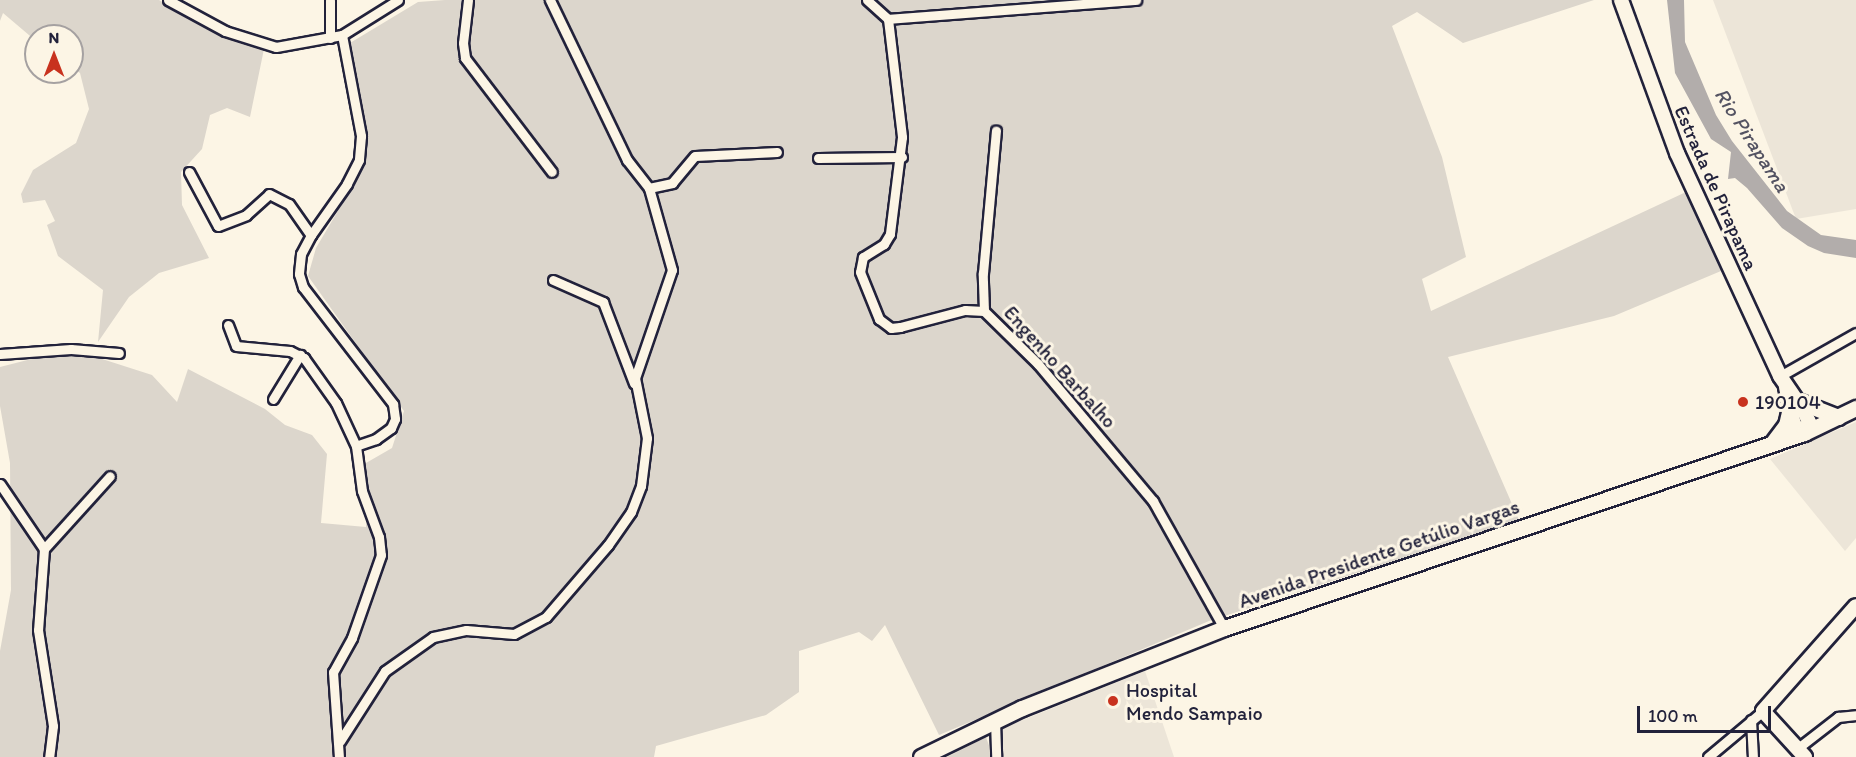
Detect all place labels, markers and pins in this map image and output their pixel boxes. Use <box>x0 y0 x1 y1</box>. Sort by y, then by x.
place label: 190104 <box>1755 390 1821 414</box>
marker: 190104 <box>1736 395 1750 409</box>
place label: Hospital Mendo Sampaio <box>1126 678 1261 725</box>
marker: Hospital Mendo Sampaio <box>1104 692 1122 710</box>

